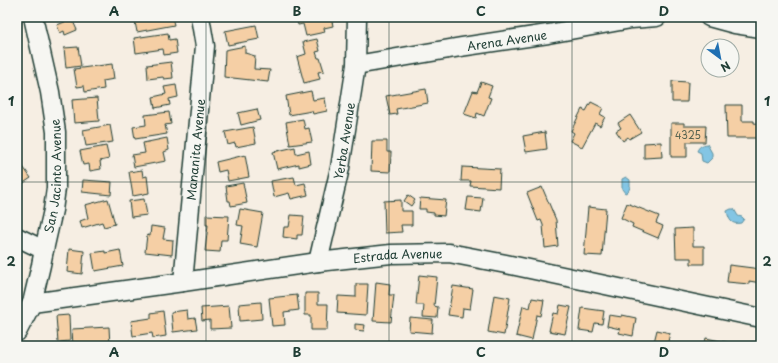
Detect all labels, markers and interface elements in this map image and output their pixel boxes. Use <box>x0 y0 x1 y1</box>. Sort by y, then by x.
text: A <box>109 1 119 20</box>
text: B <box>293 1 302 20</box>
text: C <box>476 1 486 20</box>
text: D <box>659 1 669 20</box>
street label: Arena Avenue <box>466 25 549 55</box>
north arrow <box>700 38 740 78</box>
text: N <box>717 57 734 77</box>
text: 1 <box>8 91 14 110</box>
text: 1 <box>764 91 770 110</box>
street label: Mananita Avenue <box>182 98 209 201</box>
street label: Yerba Avenue <box>329 101 359 181</box>
street label: San Jacinto Avenue <box>39 117 65 234</box>
house number: 4325 <box>675 127 701 142</box>
street label: Estrada Avenue <box>352 244 443 267</box>
text: 2 <box>6 251 16 270</box>
text: 2 <box>762 251 772 270</box>
text: A <box>109 342 119 361</box>
text: B <box>293 342 302 361</box>
text: C <box>476 342 486 361</box>
text: D <box>659 342 669 361</box>

